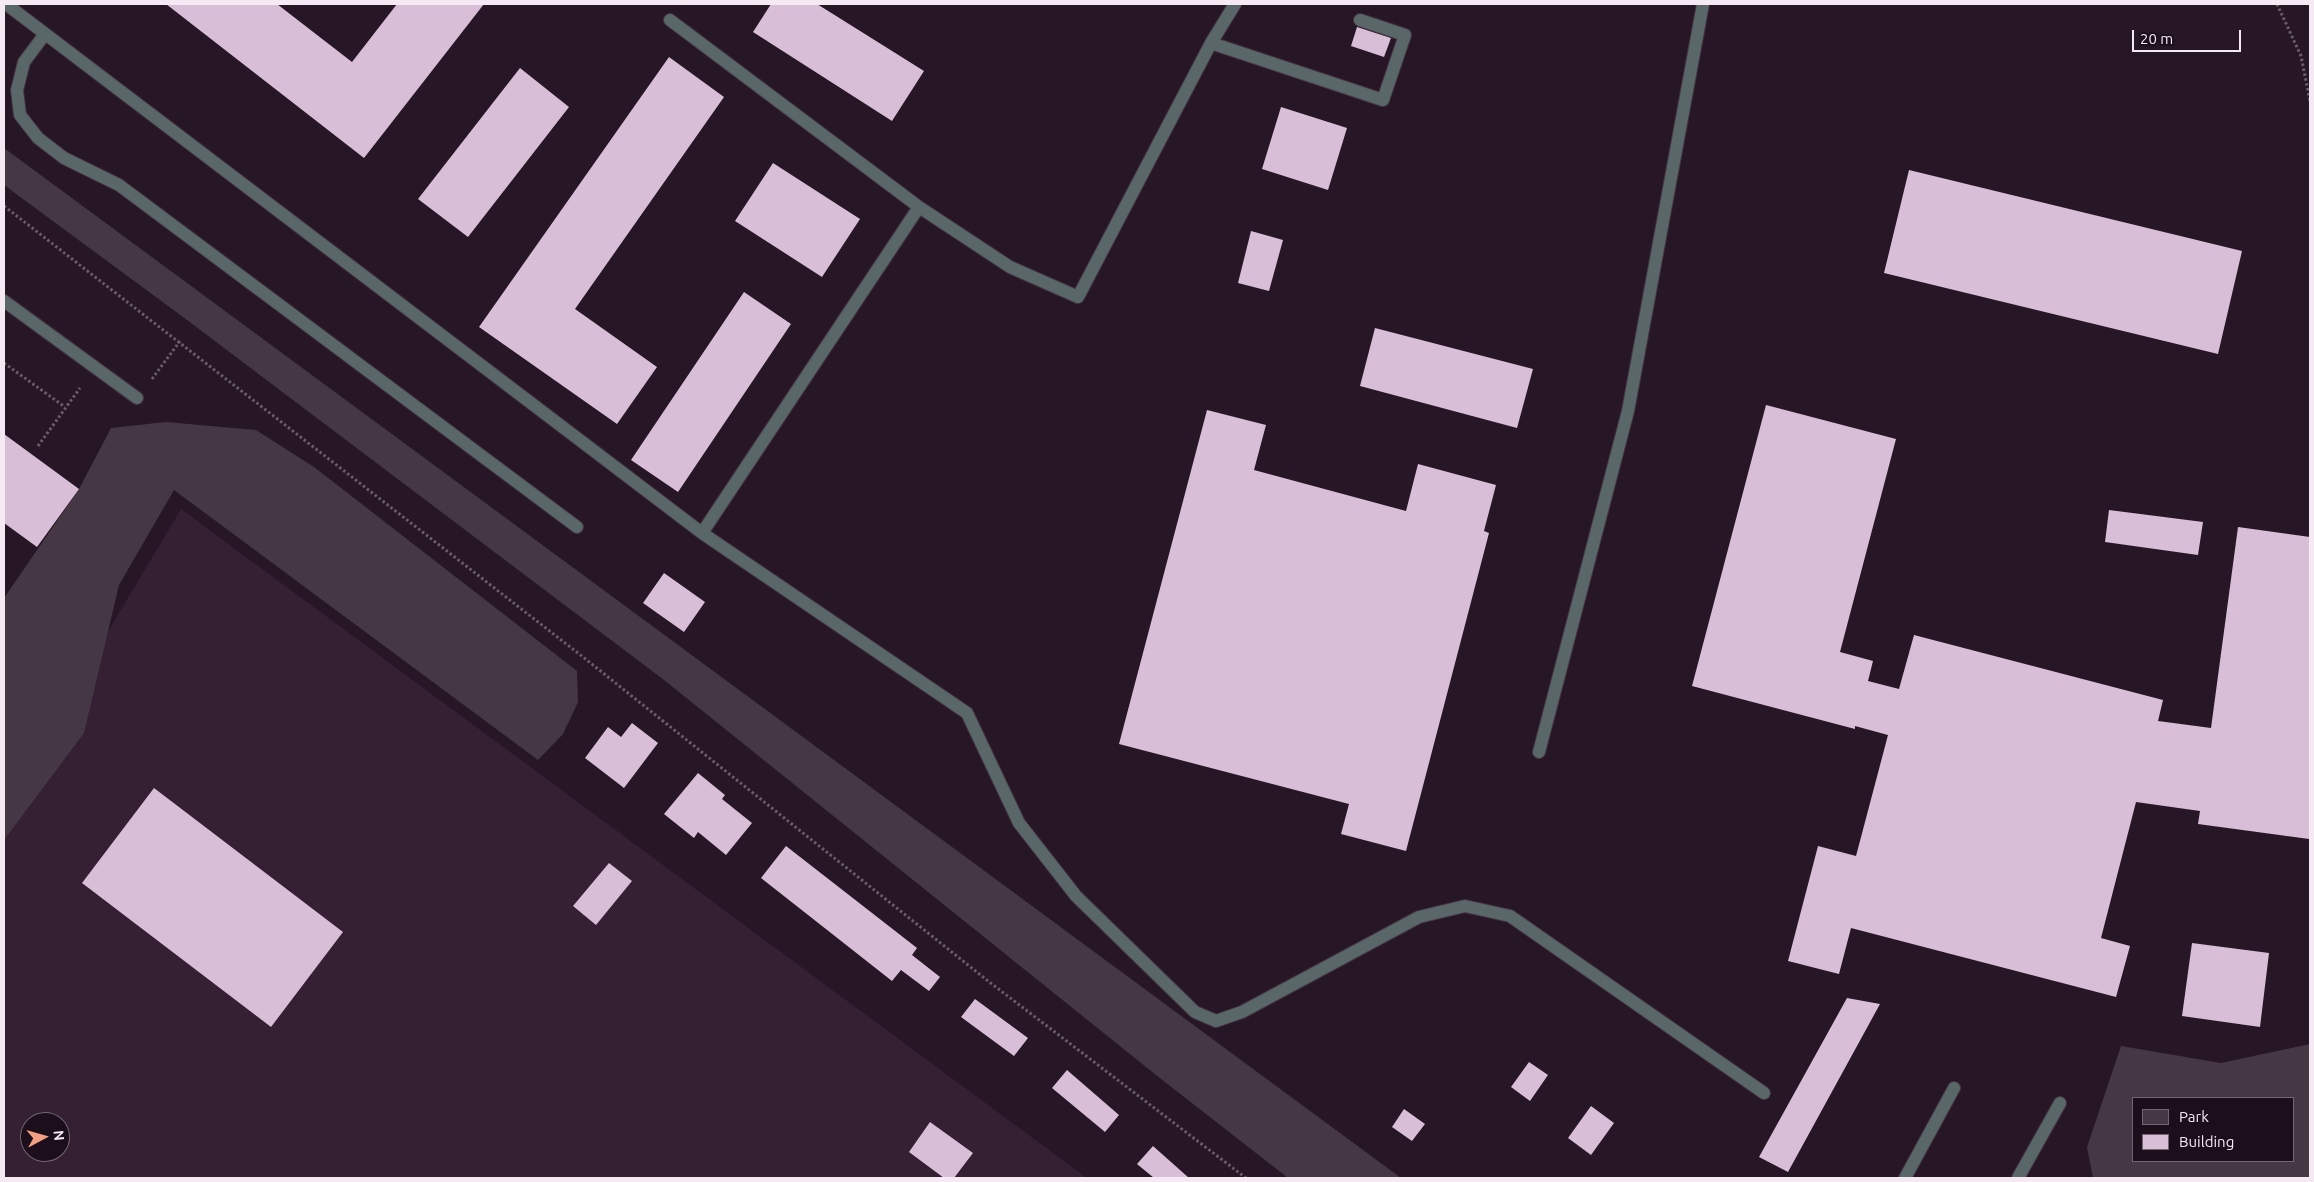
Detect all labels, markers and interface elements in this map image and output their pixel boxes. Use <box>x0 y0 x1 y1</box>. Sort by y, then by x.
scale bar <box>2134 20 2243 52</box>
text: 20 m <box>2140 30 2173 47</box>
legend <box>2132 1097 2294 1162</box>
text: Park <box>2179 1108 2209 1125</box>
north arrow <box>20 1112 70 1162</box>
text: N <box>50 1129 67 1142</box>
text: Building <box>2179 1133 2234 1150</box>

